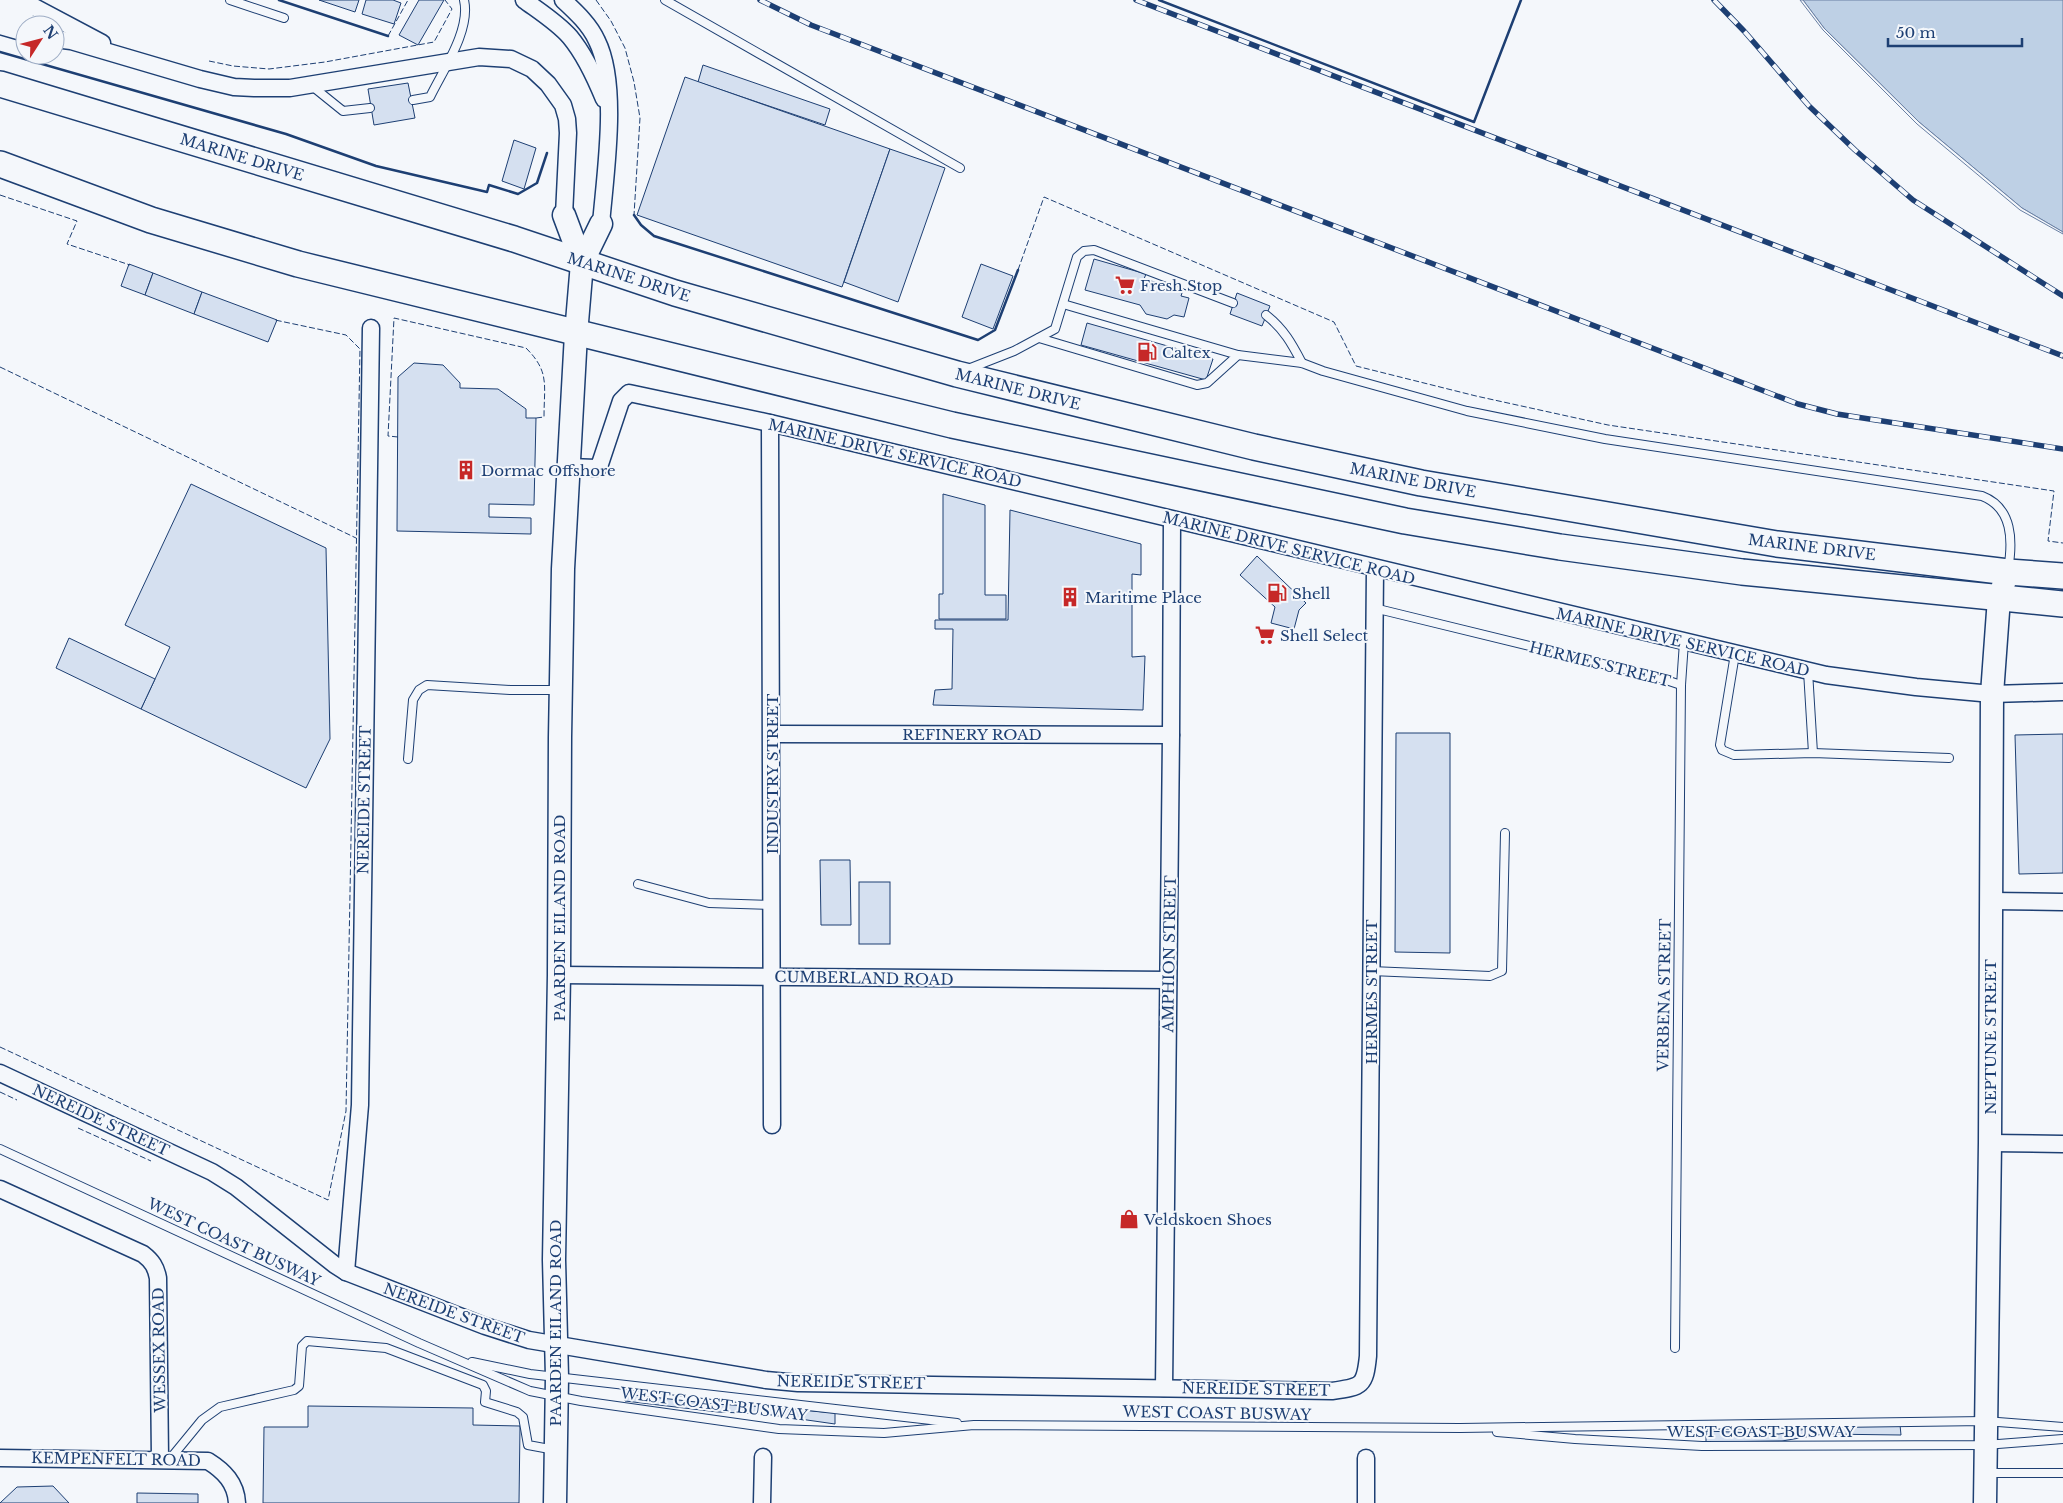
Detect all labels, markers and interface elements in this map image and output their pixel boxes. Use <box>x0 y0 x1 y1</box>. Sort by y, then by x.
north arrow <box>15 15 65 65</box>
scale bar <box>1888 15 2022 47</box>
text: N <box>39 22 62 43</box>
text: 50 m <box>1896 23 1936 42</box>
street label: MARINE DRIVE <box>178 129 306 185</box>
street label: MARINE DRIVE <box>565 248 693 306</box>
supermarket icon: Fresh Stop <box>1114 274 1136 296</box>
place label: Fresh Stop <box>1140 276 1222 295</box>
fuel station icon: Caltex <box>1136 341 1158 363</box>
place label: Caltex <box>1162 343 1211 362</box>
street label: MARINE DRIVE <box>953 364 1083 414</box>
street label: MARINE DRIVE SERVICE ROAD <box>766 415 1024 491</box>
street label: MARINE DRIVE <box>1348 458 1478 502</box>
building icon: Dormac Offshore <box>455 459 477 481</box>
place label: Dormac Offshore <box>481 461 616 480</box>
street label: MARINE DRIVE SERVICE ROAD <box>1161 507 1417 589</box>
street label: MARINE DRIVE <box>1747 530 1877 564</box>
fuel station icon: Shell <box>1266 582 1288 604</box>
place label: Shell <box>1292 584 1330 603</box>
building icon: Maritime Place <box>1059 586 1081 608</box>
place label: Maritime Place <box>1085 588 1202 607</box>
street label: MARINE DRIVE SERVICE ROAD <box>1554 604 1812 680</box>
supermarket icon: Shell Select <box>1254 624 1276 646</box>
place label: Shell Select <box>1280 626 1368 645</box>
street label: HERMES STREET <box>1527 637 1673 691</box>
street label: INDUSTRY STREET <box>763 694 782 854</box>
street label: NEREIDE STREET <box>353 725 375 875</box>
street label: REFINERY ROAD <box>902 725 1042 744</box>
street label: PAARDEN EILAND ROAD <box>550 814 569 1022</box>
street label: AMPHION STREET <box>1158 875 1180 1034</box>
street label: HERMES STREET <box>1362 919 1381 1065</box>
street label: VERBENA STREET <box>1653 919 1675 1072</box>
street label: NEPTUNE STREET <box>1981 959 2000 1115</box>
street label: CUMBERLAND ROAD <box>774 967 954 989</box>
street label: NEREIDE STREET <box>30 1080 172 1160</box>
street label: WEST COAST BUSWAY <box>144 1193 324 1291</box>
shop icon: Veldskoen Shoes <box>1118 1208 1140 1230</box>
place label: Veldskoen Shoes <box>1143 1210 1272 1229</box>
street label: PAARDEN EILAND ROAD <box>546 1219 565 1427</box>
street label: NEREIDE STREET <box>381 1279 527 1347</box>
street label: WESSEX ROAD <box>148 1287 170 1414</box>
street label: NEREIDE STREET <box>776 1371 926 1393</box>
street label: NEREIDE STREET <box>1181 1378 1331 1400</box>
street label: WEST COAST BUSWAY <box>618 1383 810 1425</box>
street label: WEST COAST BUSWAY <box>1122 1402 1312 1424</box>
street label: WEST COAST BUSWAY <box>1666 1422 1856 1441</box>
street label: KEMPENFELT ROAD <box>31 1448 201 1470</box>

